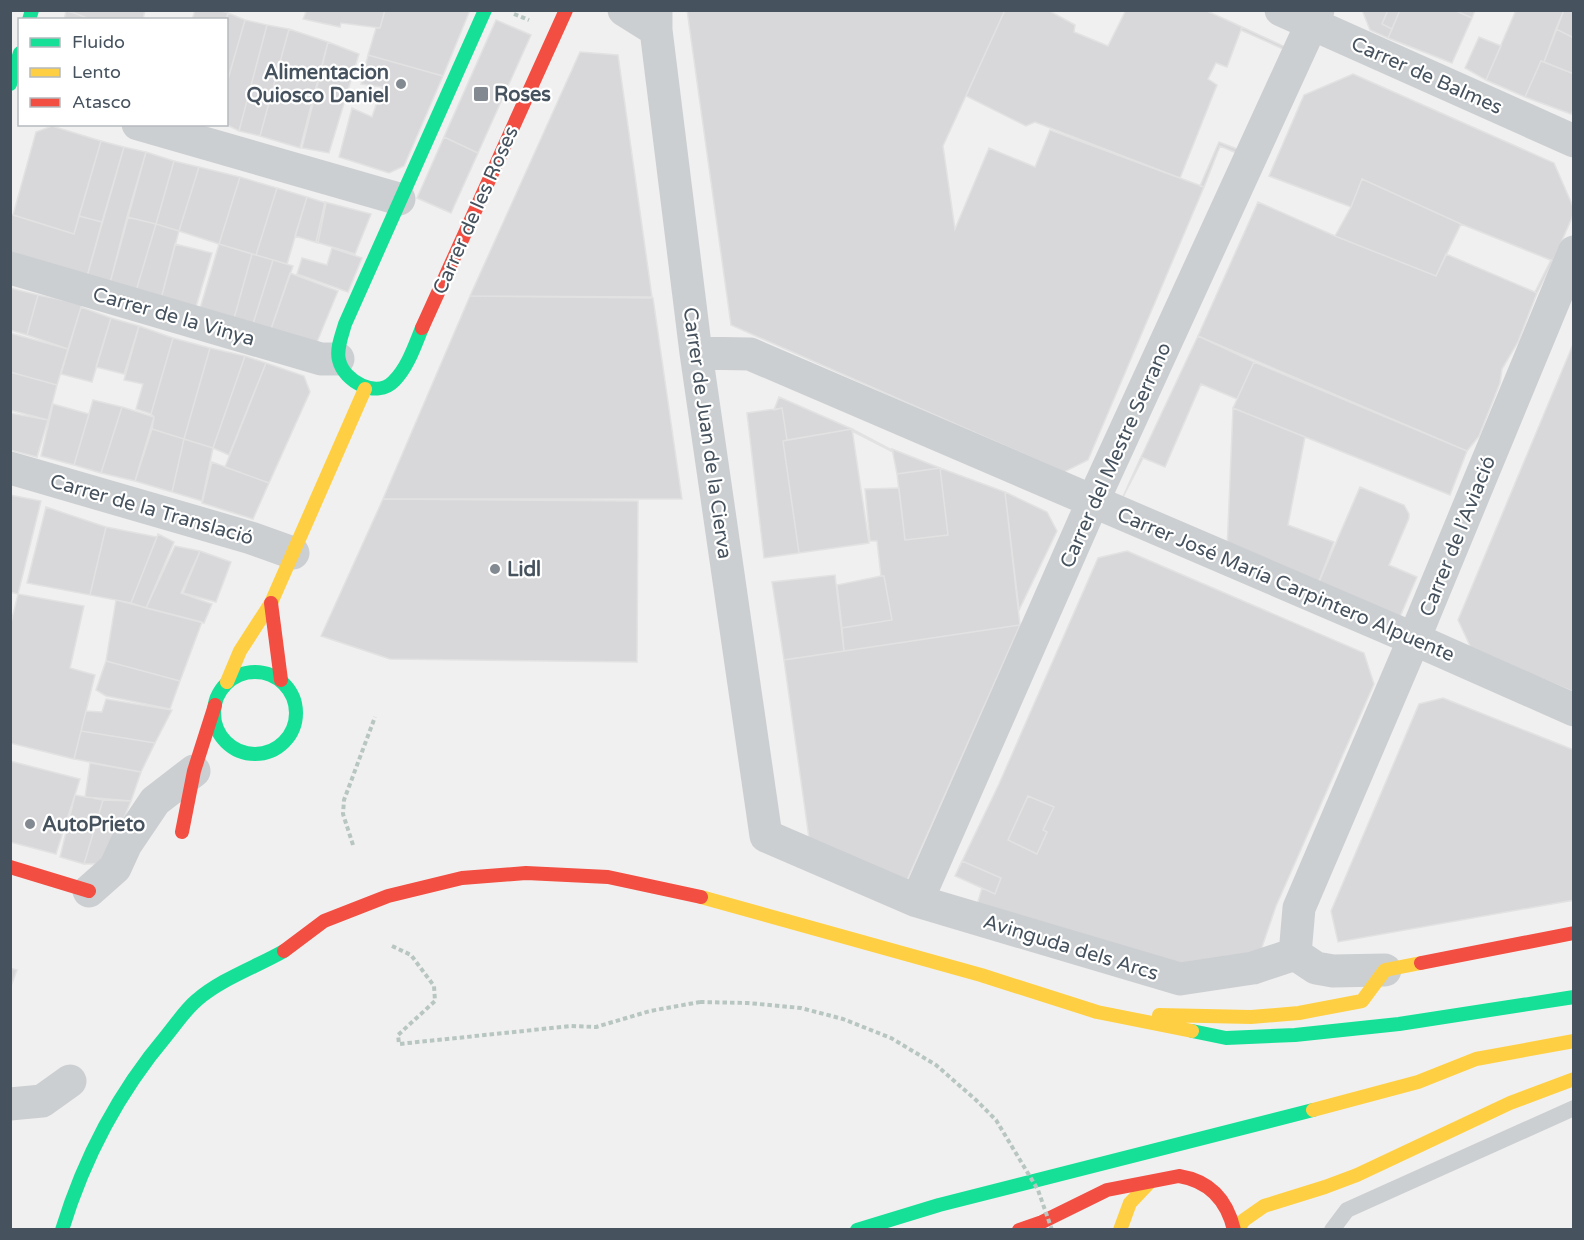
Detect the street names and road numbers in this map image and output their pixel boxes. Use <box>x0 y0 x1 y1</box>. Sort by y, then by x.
street label: Carrer de Balmes <box>1347 32 1506 120</box>
street label: Carrer de les Roses <box>428 123 524 298</box>
street label: Carrer de la Vinya <box>90 282 258 352</box>
street label: Carrer de Juan de la Cierva <box>677 306 737 560</box>
street label: Carrer del Mestre Serrano <box>1055 339 1177 572</box>
street label: Carrer de l’Aviació <box>1415 453 1501 620</box>
street label: Carrer de la Translació <box>47 469 256 551</box>
street label: Carrer José María Carpintero Alpuente <box>1113 503 1458 667</box>
street label: Avinguda dels Arcs <box>980 910 1161 986</box>

